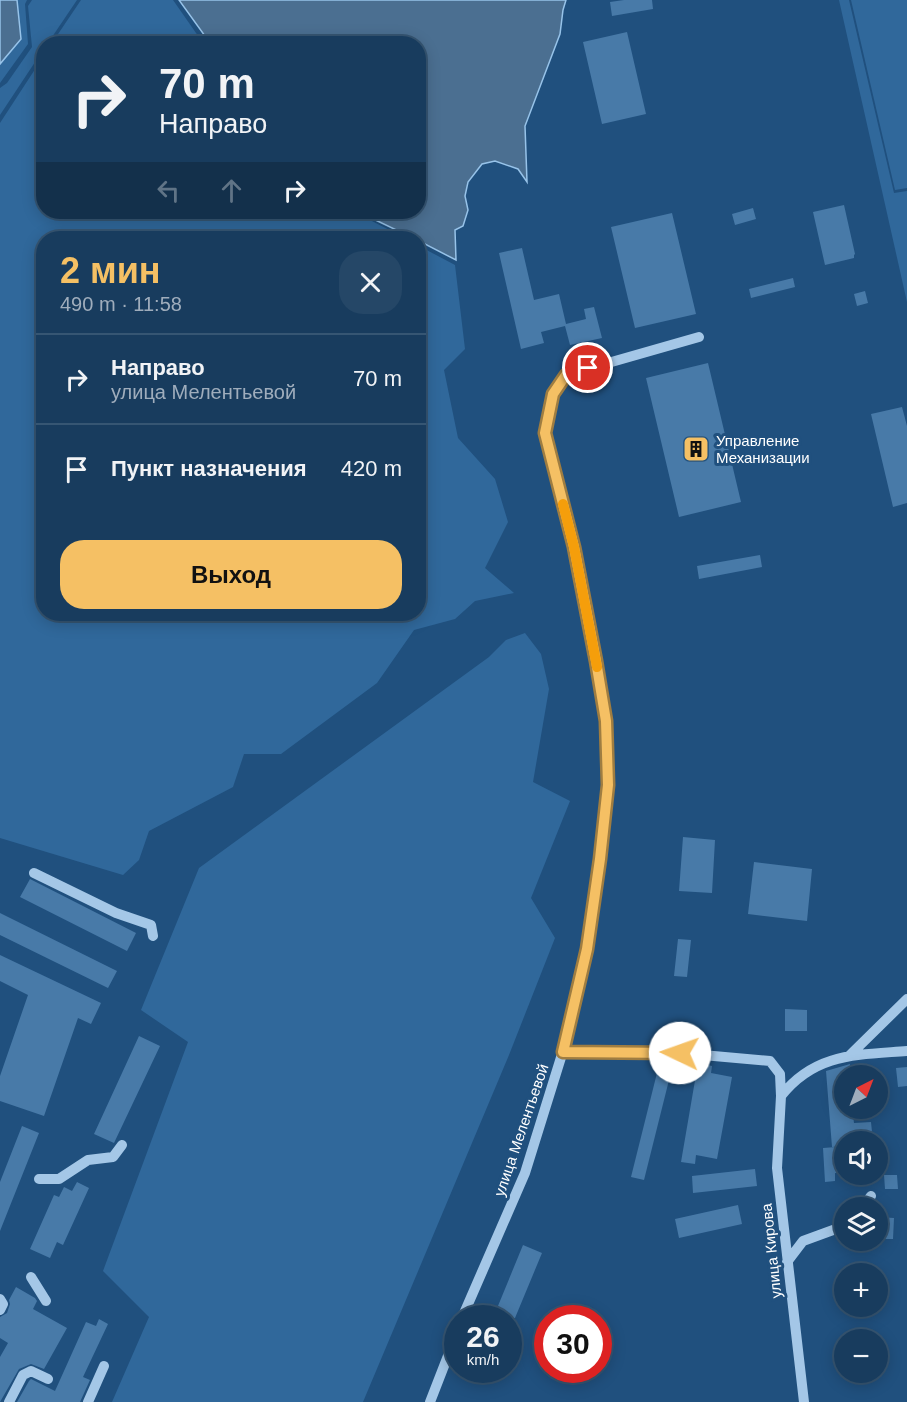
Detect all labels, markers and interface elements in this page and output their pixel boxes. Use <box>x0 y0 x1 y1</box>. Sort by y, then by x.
icon: right <box>60 60 138 138</box>
text: 70 m <box>159 60 255 107</box>
text: Направо <box>159 109 267 139</box>
icon: left <box>152 174 185 207</box>
icon: ahead <box>215 174 248 207</box>
icon: right <box>278 174 311 207</box>
text: 2 мин <box>60 250 161 291</box>
button: close <box>339 251 402 314</box>
text: 490 m · 11:58 <box>60 293 182 315</box>
pin <box>562 342 613 393</box>
icon: arrive <box>571 351 604 384</box>
text: Направо <box>111 355 205 380</box>
icon: right <box>60 363 93 396</box>
text: 70 m <box>353 366 402 391</box>
text: улица Мелентьевой <box>111 381 296 403</box>
place label: Управление Механизации <box>716 432 810 466</box>
building icon: Управление Механизации <box>681 434 711 464</box>
icon: arrive <box>60 453 93 486</box>
text: Пункт назначения <box>111 456 307 481</box>
text: 420 m <box>341 456 402 481</box>
button: Выход <box>60 540 402 609</box>
position arrow <box>648 1021 712 1085</box>
street label: улица Мелентьевой <box>490 1062 552 1198</box>
north arrow <box>834 1065 888 1119</box>
map controls <box>834 1065 888 1383</box>
button: sound <box>834 1131 888 1185</box>
button: layers <box>834 1197 888 1251</box>
street label: улица Кирова <box>757 1202 784 1299</box>
button: + <box>834 1263 888 1317</box>
speed limit sign: 30 <box>534 1305 612 1383</box>
text: 26 <box>466 1320 500 1353</box>
button: − <box>834 1329 888 1383</box>
text: km/h <box>467 1351 499 1368</box>

